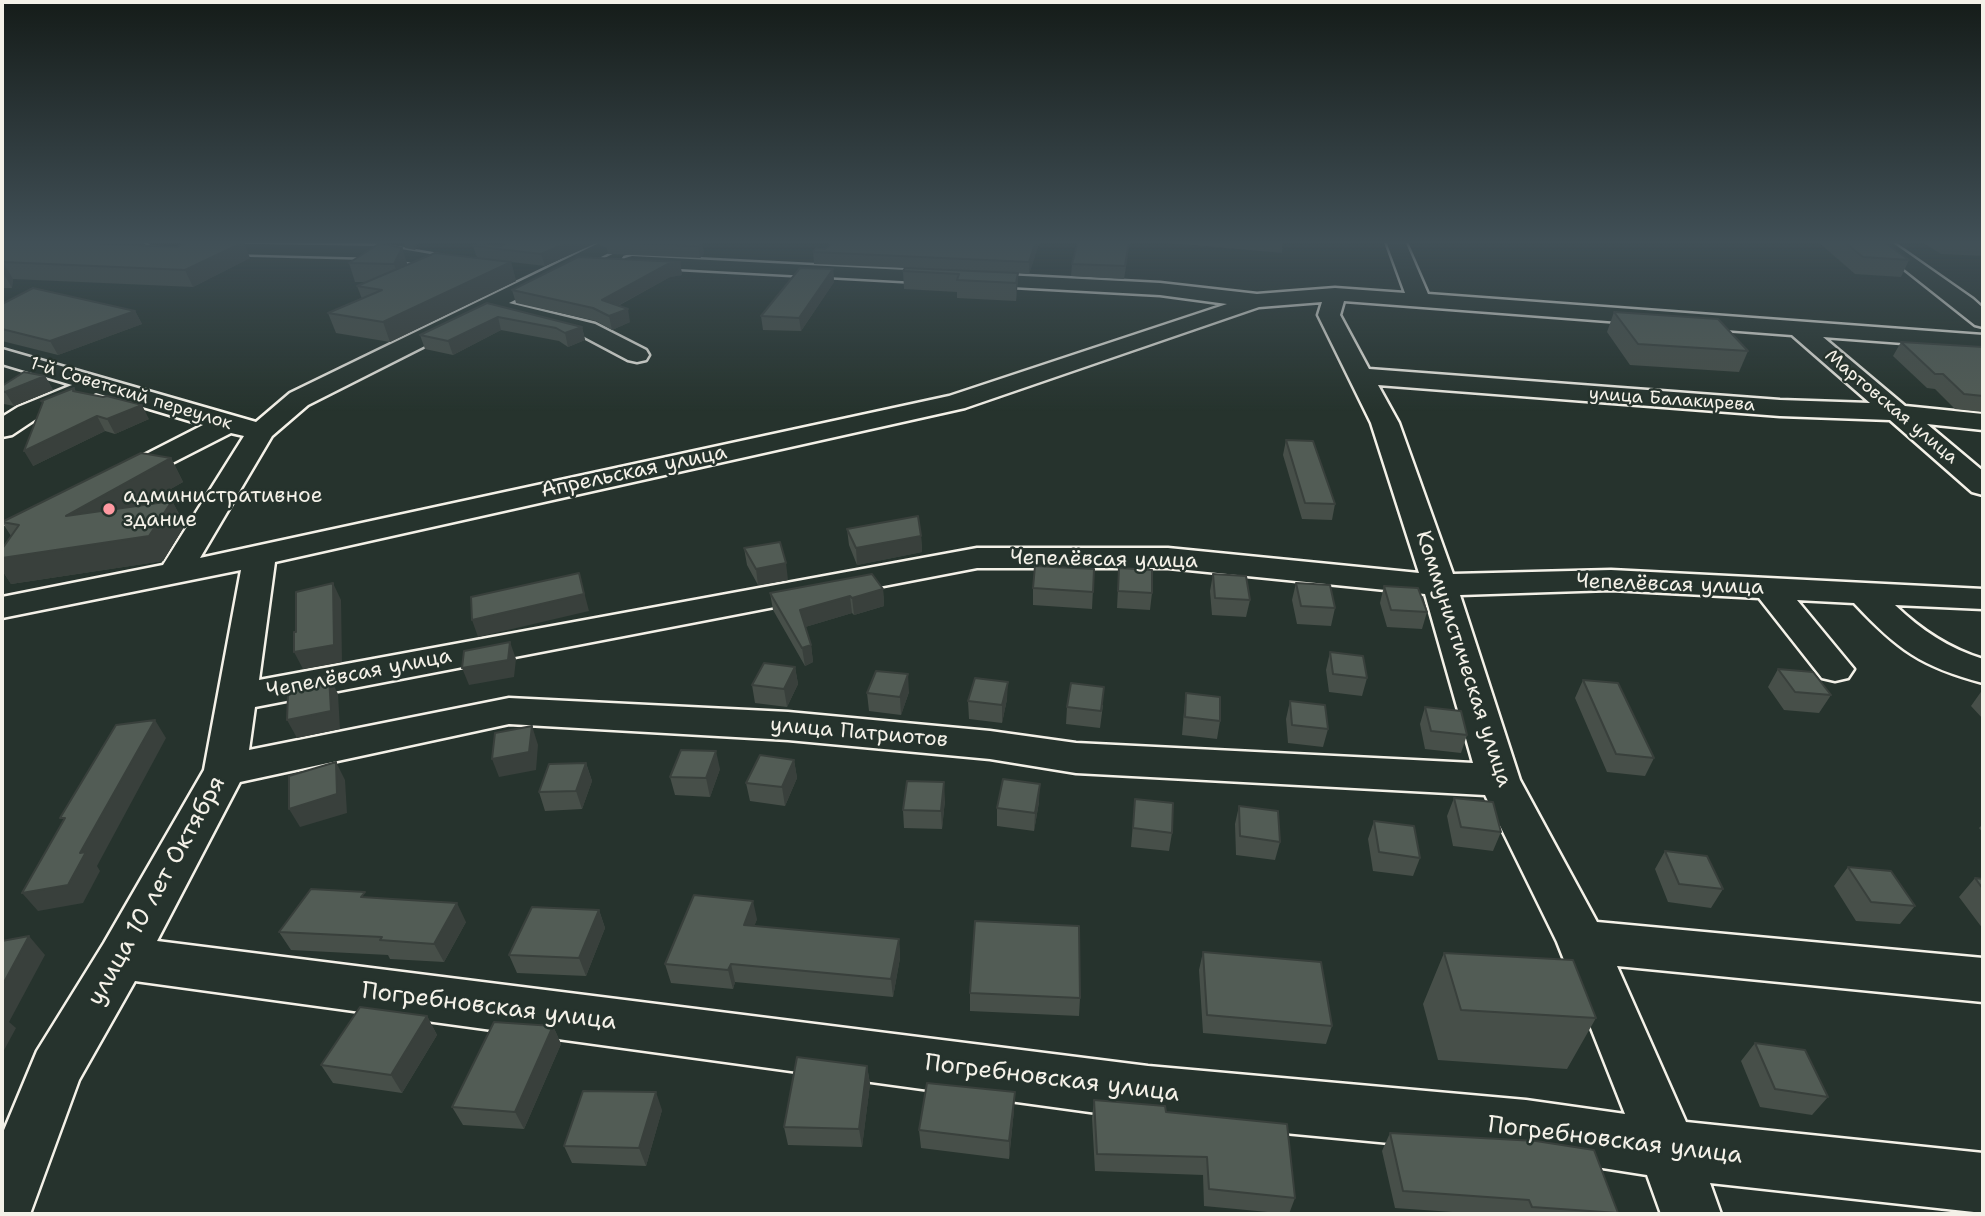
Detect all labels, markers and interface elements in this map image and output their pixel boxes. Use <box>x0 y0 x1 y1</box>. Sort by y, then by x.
street label: Мартовская улица <box>1820 345 1962 469</box>
street label: 1-й Советский переулок <box>27 353 235 435</box>
street label: улица Балакирева <box>1588 383 1756 417</box>
street label: Апрельская улица <box>539 440 729 504</box>
place label: административное здание <box>123 484 323 534</box>
marker: административное здание <box>101 501 117 517</box>
street label: Коммунистическая улица <box>1410 528 1516 790</box>
street label: Чепелёвсая улица <box>1010 546 1198 574</box>
street label: Чепелёвсая улица <box>1576 569 1764 601</box>
street label: Чепелёвсая улица <box>264 644 454 704</box>
street label: улица Патриотов <box>769 713 949 753</box>
street label: улица 10 лет Октября <box>82 771 232 1011</box>
street label: Погребновская улица <box>360 977 618 1037</box>
street label: Погребновская улица <box>923 1049 1181 1109</box>
street label: Погребновская улица <box>1486 1111 1744 1171</box>

